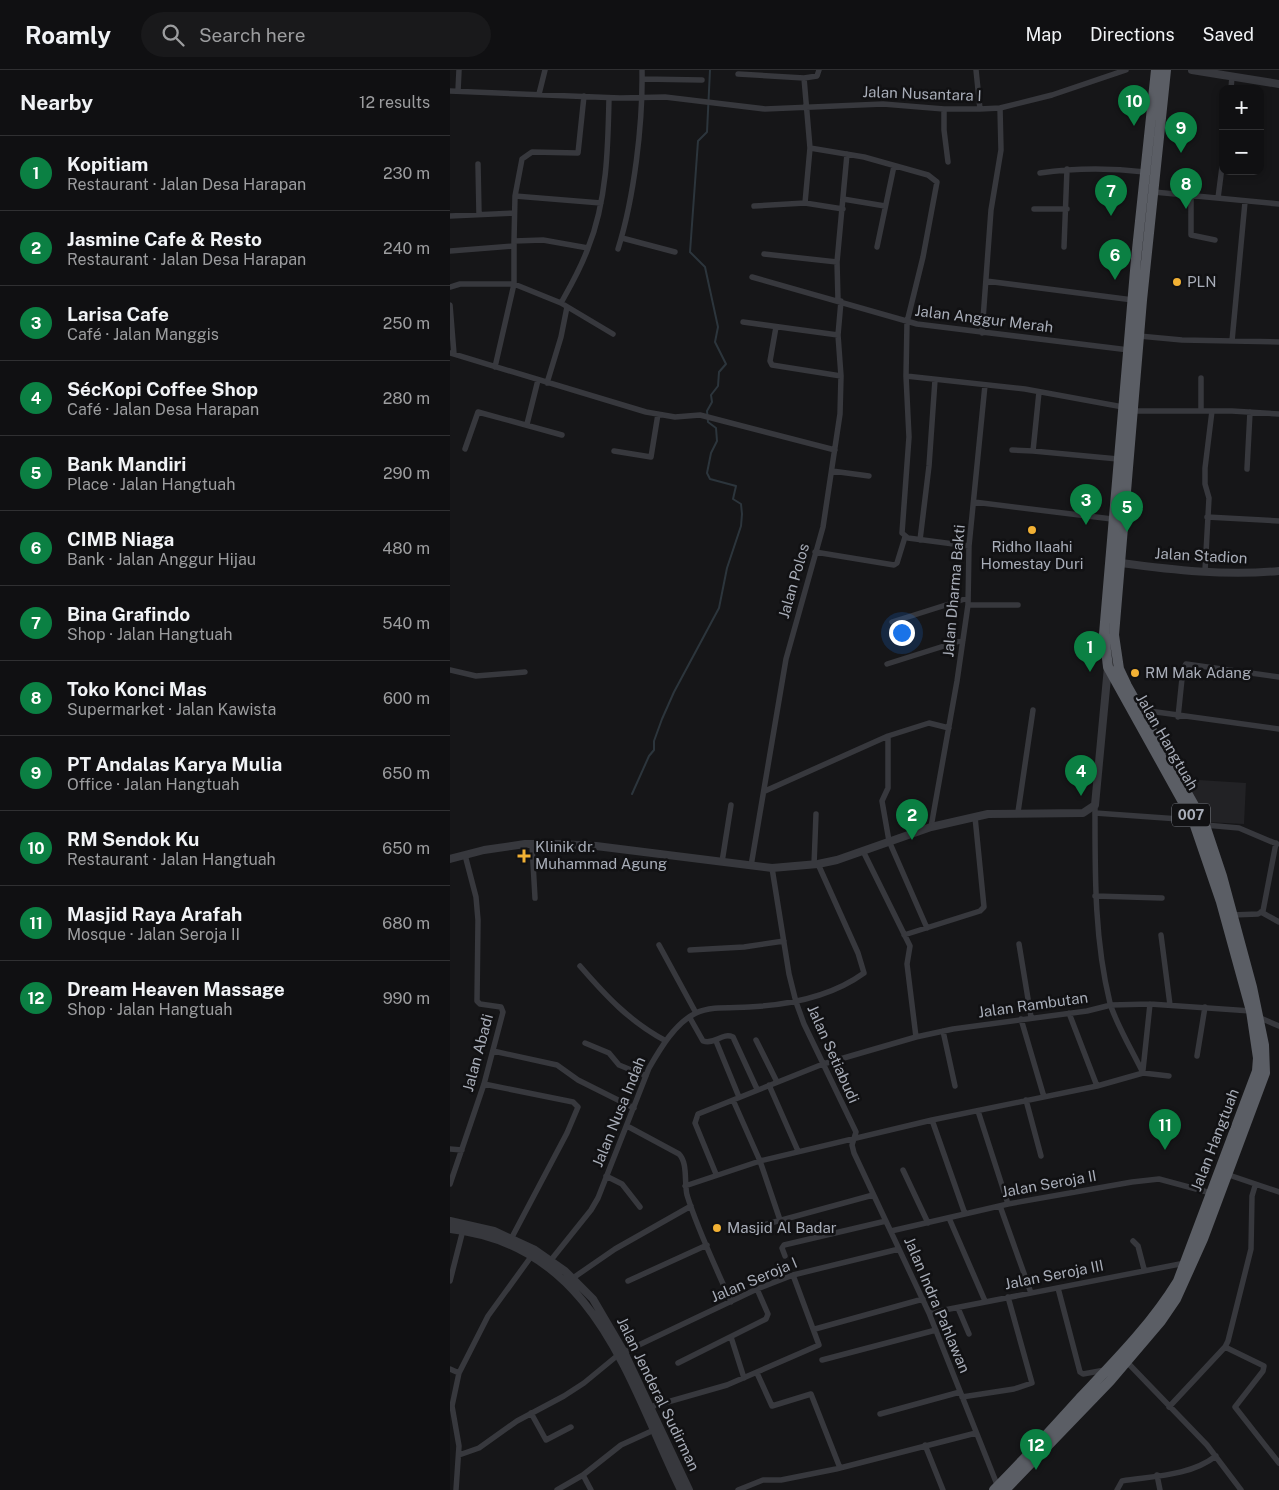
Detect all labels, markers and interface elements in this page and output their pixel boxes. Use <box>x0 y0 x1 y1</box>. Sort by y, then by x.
search box <box>141 12 491 57</box>
text: Roamly <box>25 21 111 49</box>
icon: search <box>159 21 187 49</box>
text: Search here <box>199 24 306 46</box>
text: Map <box>1025 24 1062 45</box>
text: Directions <box>1090 24 1175 45</box>
text: Saved <box>1203 24 1254 45</box>
street label: Jalan Nusantara I <box>862 83 982 104</box>
pin: 10 <box>1118 85 1150 126</box>
map controls <box>1219 85 1264 175</box>
button: + <box>1219 85 1264 130</box>
text: Nearby <box>20 90 93 115</box>
text: 12 results <box>359 93 430 112</box>
pin: 9 <box>1165 112 1197 153</box>
button: − <box>1219 130 1264 175</box>
text: Kopitiam <box>67 153 148 175</box>
text: 1 <box>33 164 39 183</box>
text: 230 m <box>383 164 430 183</box>
pin: 8 <box>1170 168 1202 209</box>
text: Restaurant · Jalan Desa Harapan <box>67 175 306 194</box>
pin: 7 <box>1095 175 1127 216</box>
text: Jasmine Cafe & Resto <box>67 228 262 250</box>
text: 2 <box>31 239 41 258</box>
text: 240 m <box>383 239 430 258</box>
pin: 6 <box>1099 239 1131 280</box>
text: Restaurant · Jalan Desa Harapan <box>67 250 306 269</box>
place label: PLN <box>1187 273 1217 290</box>
marker: PLN <box>1171 276 1183 288</box>
street label: Jalan Anggur Merah <box>914 302 1054 335</box>
text: Larisa Cafe <box>67 303 169 325</box>
text: 3 <box>31 314 41 333</box>
text: 250 m <box>383 314 430 333</box>
text: Café · Jalan Manggis <box>67 325 219 344</box>
text: SécKopi Coffee Shop <box>67 378 258 400</box>
text: 4 <box>31 389 41 408</box>
text: 280 m <box>383 389 430 408</box>
text: Café · Jalan Desa Harapan <box>67 400 259 419</box>
text: Bank Mandiri <box>67 453 186 475</box>
text: 5 <box>31 464 41 483</box>
text: 290 m <box>383 464 430 483</box>
text: Place · Jalan Hangtuah <box>67 475 235 494</box>
pin: 3 <box>1070 484 1102 525</box>
pin: 5 <box>1111 491 1143 532</box>
street label: Jalan Dharma Bakti <box>939 524 968 658</box>
marker: Ridho Ilaahi Homestay Duri <box>1026 524 1038 536</box>
text: CIMB Niaga <box>67 528 174 550</box>
place label: Ridho Ilaahi Homestay Duri <box>981 538 1083 572</box>
text: 6 <box>31 539 41 558</box>
text: 480 m <box>382 539 430 558</box>
street label: Jalan Polos <box>775 541 812 620</box>
street label: Jalan Stadion <box>1154 545 1248 566</box>
text: Bank · Jalan Anggur Hijau <box>67 550 256 569</box>
text: Bina Grafindo <box>67 603 190 625</box>
text: 7 <box>31 614 41 633</box>
text: 540 m <box>382 614 430 633</box>
your location <box>889 620 915 646</box>
text: Shop · Jalan Hangtuah <box>67 625 232 644</box>
pin: 1 <box>1074 631 1106 672</box>
place label: RM Mak Adang <box>1145 664 1251 681</box>
marker: RM Mak Adang <box>1129 667 1141 679</box>
text: Toko Konci Mas <box>67 678 207 700</box>
text: 8 <box>31 689 41 708</box>
text: 600 m <box>383 689 430 708</box>
street label: Jalan Hangtuah <box>1133 691 1202 793</box>
text: Supermarket · Jalan Kawista <box>67 700 276 719</box>
text: PT Andalas Karya Mulia <box>67 753 282 775</box>
pin: 4 <box>1065 755 1097 796</box>
text: 9 <box>31 764 41 783</box>
text: 650 m <box>382 764 430 783</box>
text: Office · Jalan Hangtuah <box>67 775 239 794</box>
pin: 2 <box>896 799 928 840</box>
road number: 007 <box>1172 804 1210 826</box>
text: RM Sendok Ku <box>67 828 199 850</box>
place label: Klinik dr. Muhammad Agung <box>535 838 667 872</box>
text: 10 <box>27 839 45 858</box>
text: 650 m <box>382 839 430 858</box>
marker: Klinik dr. Muhammad Agung <box>517 849 531 863</box>
text: Restaurant · Jalan Hangtuah <box>67 850 276 869</box>
text: Masjid Raya Arafah <box>67 903 242 925</box>
text: 11 <box>29 914 43 933</box>
text: 680 m <box>382 914 430 933</box>
text: Mosque · Jalan Seroja II <box>67 925 240 944</box>
text: Dream Heaven Massage <box>67 978 285 1000</box>
street label: Jalan Rambutan <box>977 988 1089 1021</box>
text: 12 <box>27 989 45 1008</box>
text: 990 m <box>383 989 430 1008</box>
text: Shop · Jalan Hangtuah <box>67 1000 232 1019</box>
street label: Jalan Setiabudi <box>804 1002 863 1106</box>
street label: Jalan Abadi <box>459 1012 496 1094</box>
street label: Jalan Nusa Indah <box>589 1054 648 1169</box>
street label: Jalan Hangtuah <box>1187 1086 1242 1193</box>
pin: 11 <box>1149 1109 1181 1150</box>
street label: Jalan Seroja II <box>1000 1167 1098 1200</box>
place label: Masjid Al Badar <box>727 1219 837 1236</box>
marker: Masjid Al Badar <box>711 1222 723 1234</box>
street label: Jalan Indra Pahlawan <box>901 1234 974 1375</box>
street label: Jalan Seroja I <box>708 1254 800 1305</box>
street label: Jalan Seroja III <box>1003 1257 1105 1292</box>
street label: Jalan Jenderal Sudirman <box>614 1314 703 1473</box>
pin: 12 <box>1020 1429 1052 1470</box>

